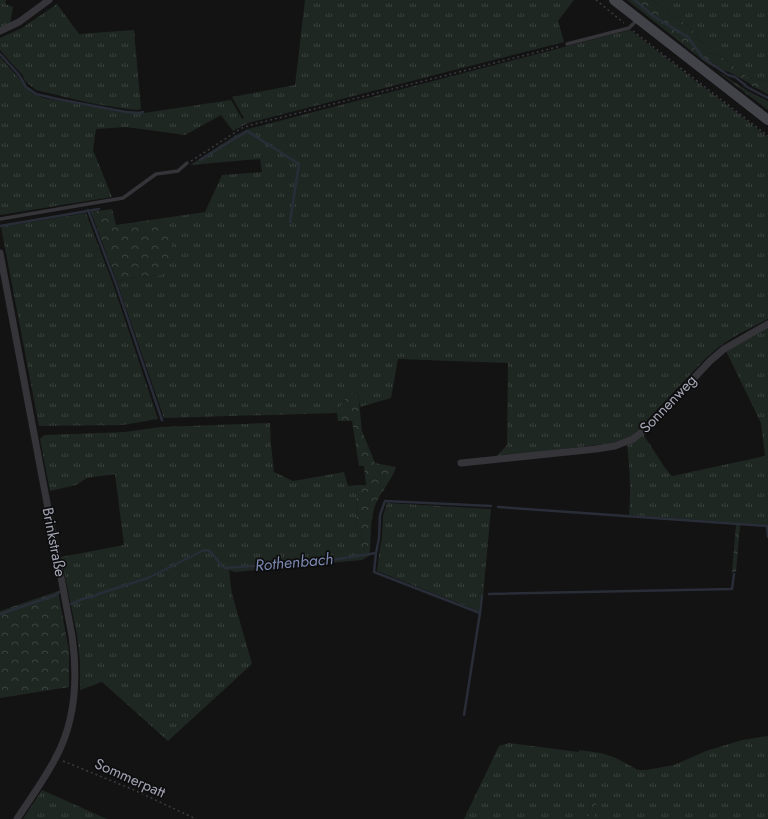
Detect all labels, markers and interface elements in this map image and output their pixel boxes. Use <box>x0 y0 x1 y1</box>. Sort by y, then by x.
street label: Sonnenweg <box>634 370 702 438</box>
street label: Brinkstraße <box>37 505 72 579</box>
water label: Rothenbach <box>254 547 334 577</box>
street label: Sommerpatt <box>91 753 169 804</box>

